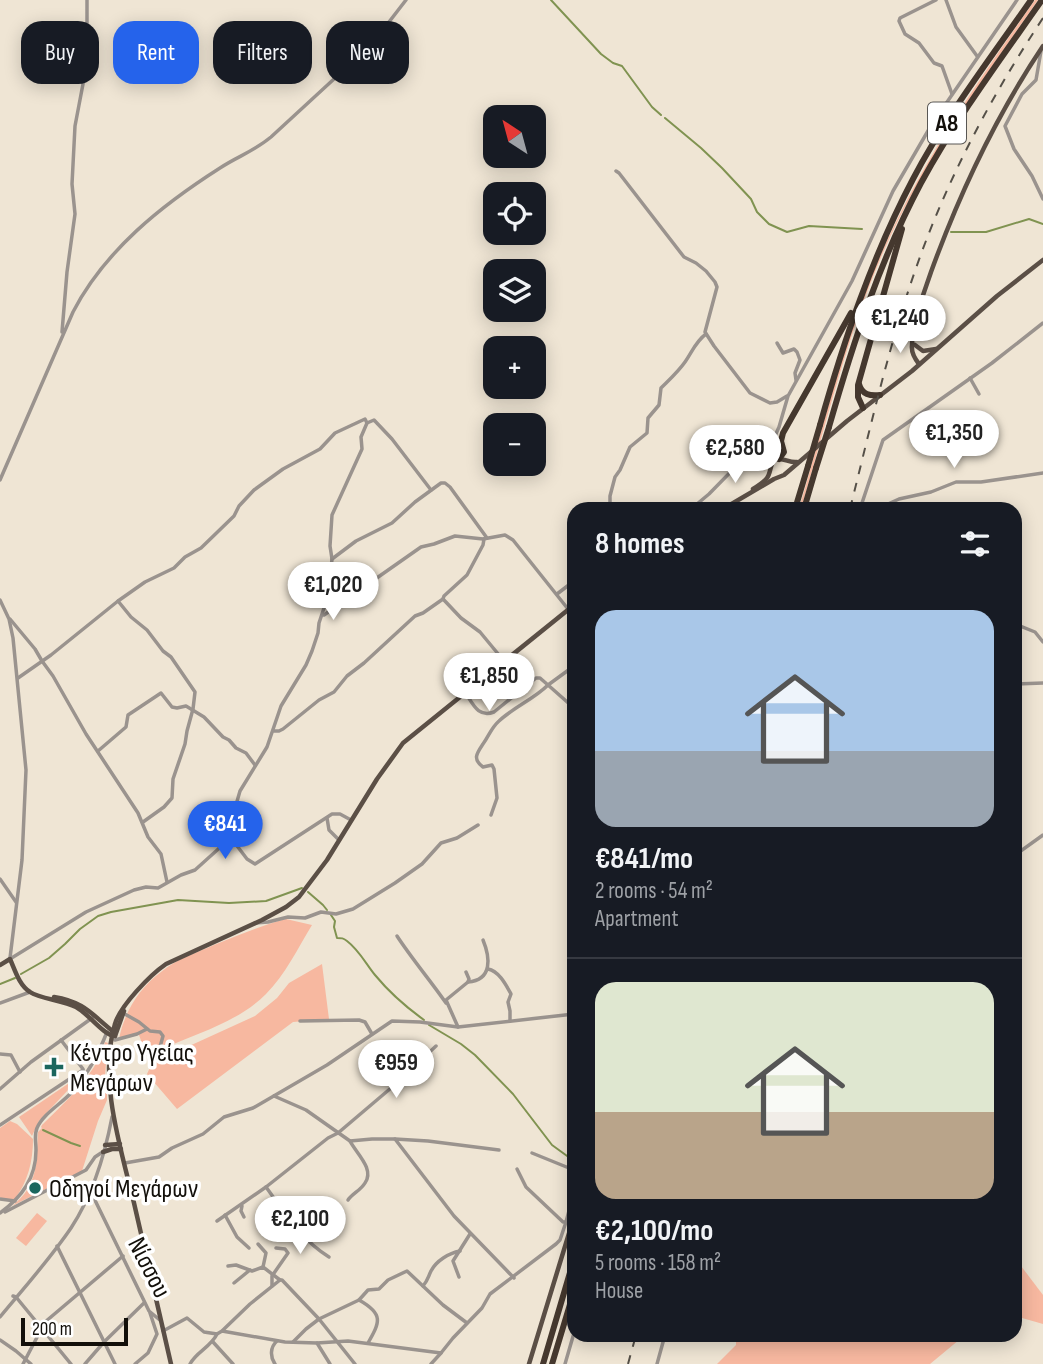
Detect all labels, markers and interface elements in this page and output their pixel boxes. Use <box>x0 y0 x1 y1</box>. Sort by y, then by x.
chip: Buy <box>21 21 99 84</box>
chip: Rent <box>113 21 199 84</box>
chip: Filters <box>213 21 312 84</box>
chip: New <box>326 21 409 84</box>
road number: Α8 <box>928 103 966 144</box>
north arrow <box>483 105 546 168</box>
map controls <box>483 105 546 476</box>
button: locate <box>483 182 546 245</box>
button: layers <box>483 259 546 322</box>
pin: €1,240 <box>843 296 957 355</box>
text: €1,240 <box>871 304 929 332</box>
button: + <box>483 336 546 399</box>
pin: €1,350 <box>897 410 1011 470</box>
button: − <box>483 413 546 476</box>
text: €1,350 <box>925 419 983 447</box>
pin: €2,580 <box>678 426 792 485</box>
text: €2,580 <box>705 434 765 462</box>
icon: filters <box>956 525 994 563</box>
text: 8 homes <box>595 526 684 562</box>
pin: €1,020 <box>276 562 390 622</box>
text: €1,020 <box>304 571 362 599</box>
pin: €1,850 <box>432 654 546 713</box>
icon: home <box>732 656 858 782</box>
text: €1,850 <box>460 662 519 690</box>
pin: €841 <box>184 802 266 861</box>
text: €841 <box>204 810 246 838</box>
text: €841/mo <box>595 841 693 877</box>
text: 2 rooms · 54 m² <box>595 877 713 905</box>
text: Apartment <box>595 905 679 933</box>
icon: home <box>732 1028 858 1154</box>
place label: Κέντρο Υγείας Μεγάρων <box>70 1038 194 1099</box>
pin: €959 <box>355 1040 437 1100</box>
text: €959 <box>374 1049 418 1077</box>
marker: Κέντρο Υγείας Μεγάρων <box>44 1057 64 1077</box>
place label: Οδηγοί Μεγάρων <box>49 1174 198 1205</box>
marker: Οδηγοί Μεγάρων <box>27 1180 43 1196</box>
pin: €2,100 <box>243 1196 357 1256</box>
text: €2,100 <box>271 1205 329 1233</box>
text: €2,100/mo <box>595 1213 713 1249</box>
street label: Νίσσου <box>120 1232 177 1303</box>
text: 5 rooms · 158 m² <box>595 1249 721 1277</box>
text: House <box>595 1277 643 1305</box>
scale bar <box>21 1315 128 1347</box>
text: 200 m <box>32 1318 72 1341</box>

